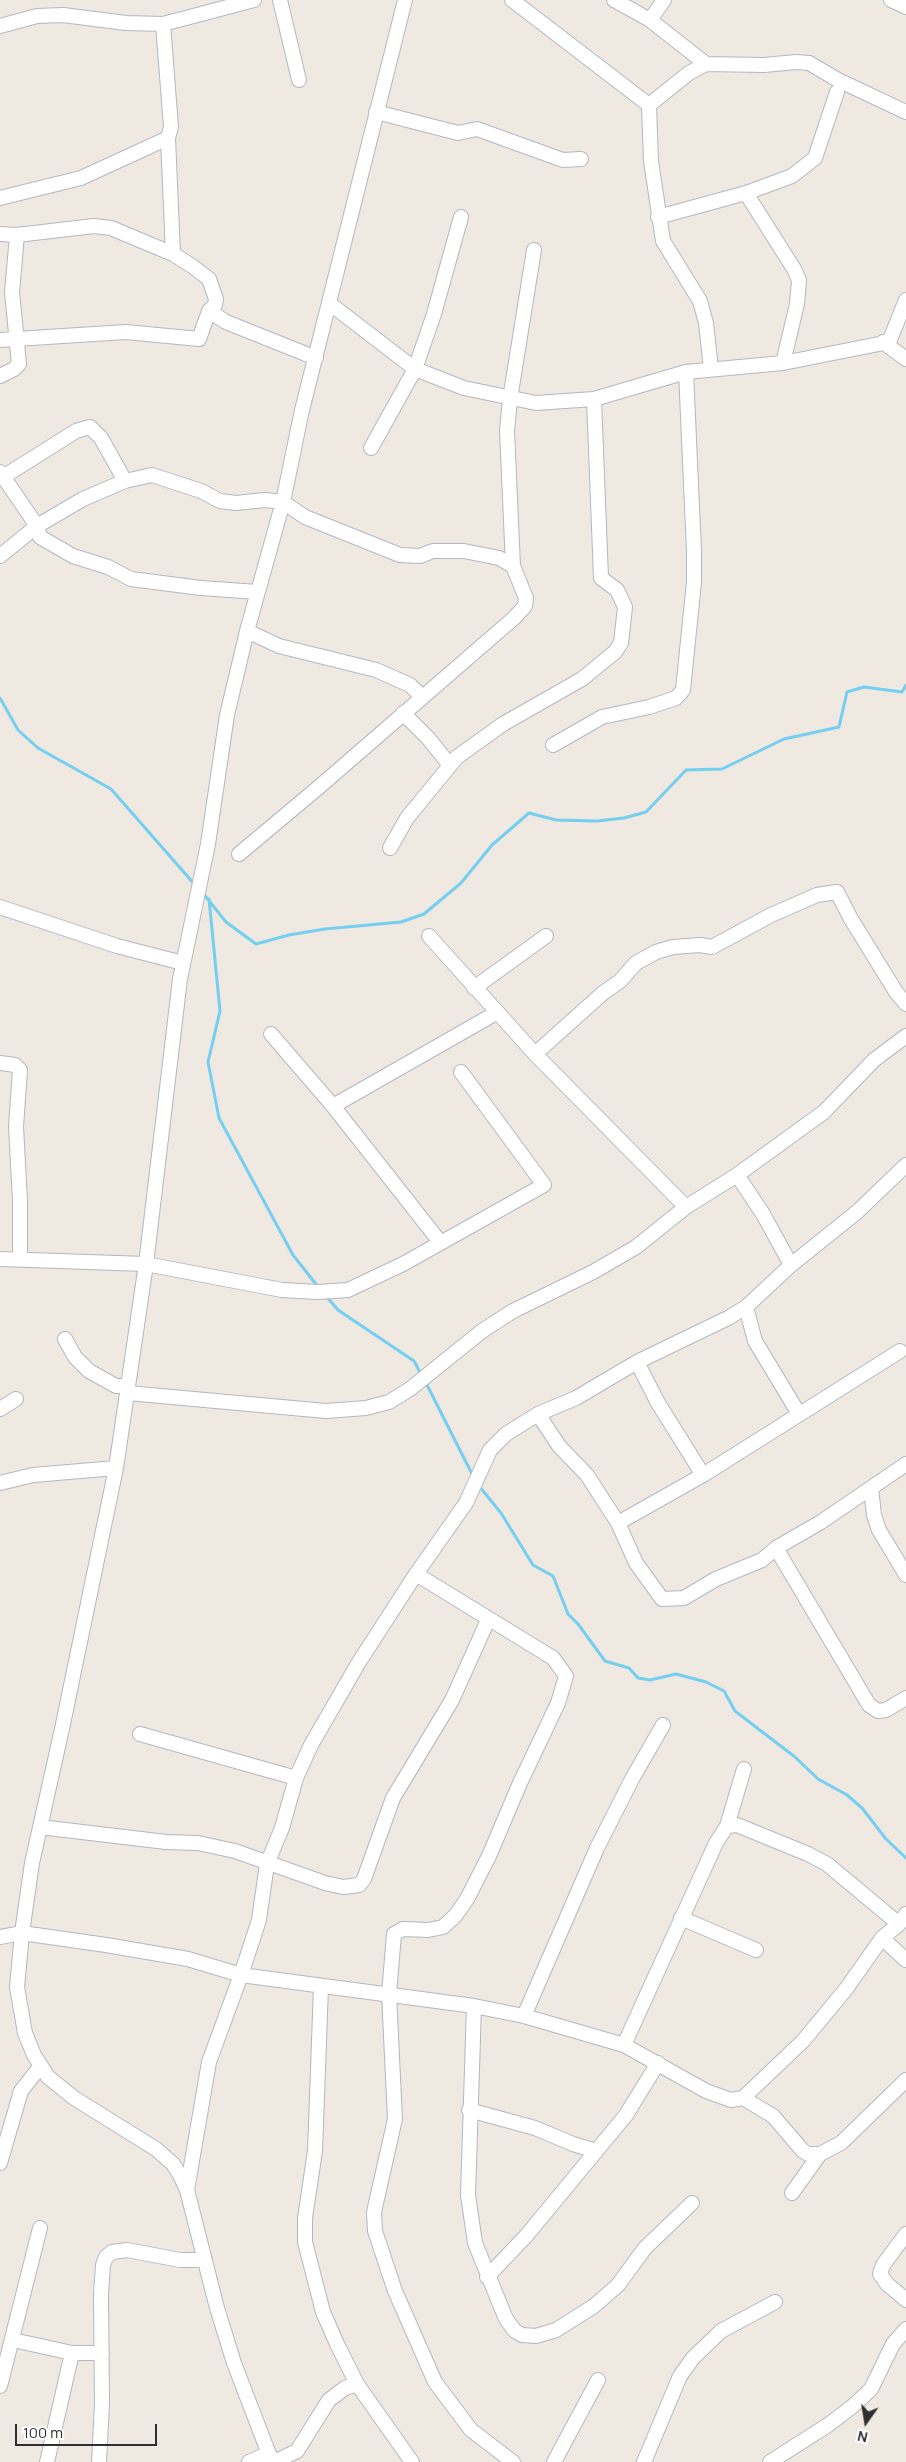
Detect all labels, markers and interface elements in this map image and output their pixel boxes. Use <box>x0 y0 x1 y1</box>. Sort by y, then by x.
north arrow <box>841 2397 891 2447</box>
scale bar <box>18 2414 160 2446</box>
text: 100 m <box>23 2422 63 2443</box>
text: N <box>855 2427 870 2447</box>

